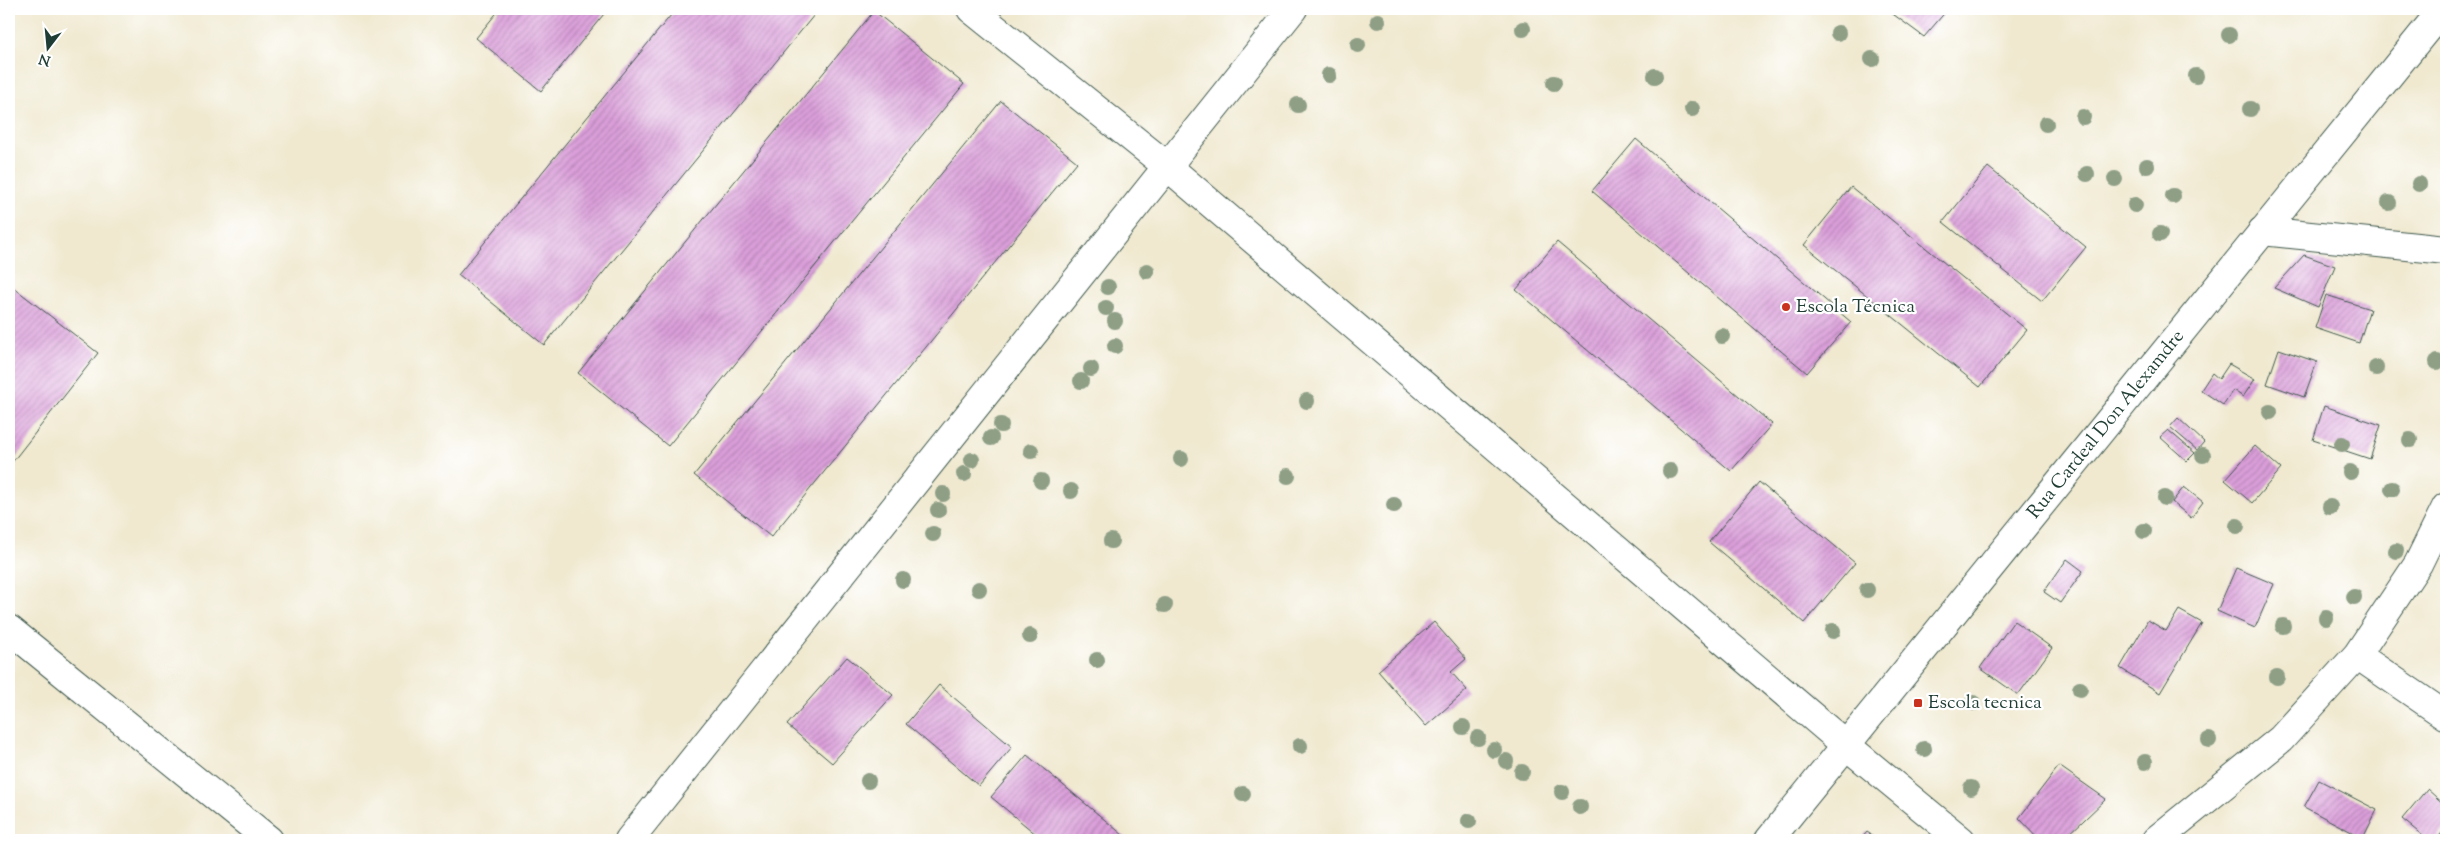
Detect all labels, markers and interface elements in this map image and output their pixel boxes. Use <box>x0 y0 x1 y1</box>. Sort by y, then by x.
north arrow <box>22 22 72 72</box>
text: N <box>37 47 53 70</box>
place label: Escola Técnica <box>1796 294 1915 321</box>
marker: Escola Técnica <box>1780 301 1792 313</box>
street label: Rua Cardeal Don Alexamdre <box>2021 324 2191 525</box>
place label: Escola tecnica <box>1928 690 2042 717</box>
marker: Escola tecnica <box>1912 697 1924 709</box>

